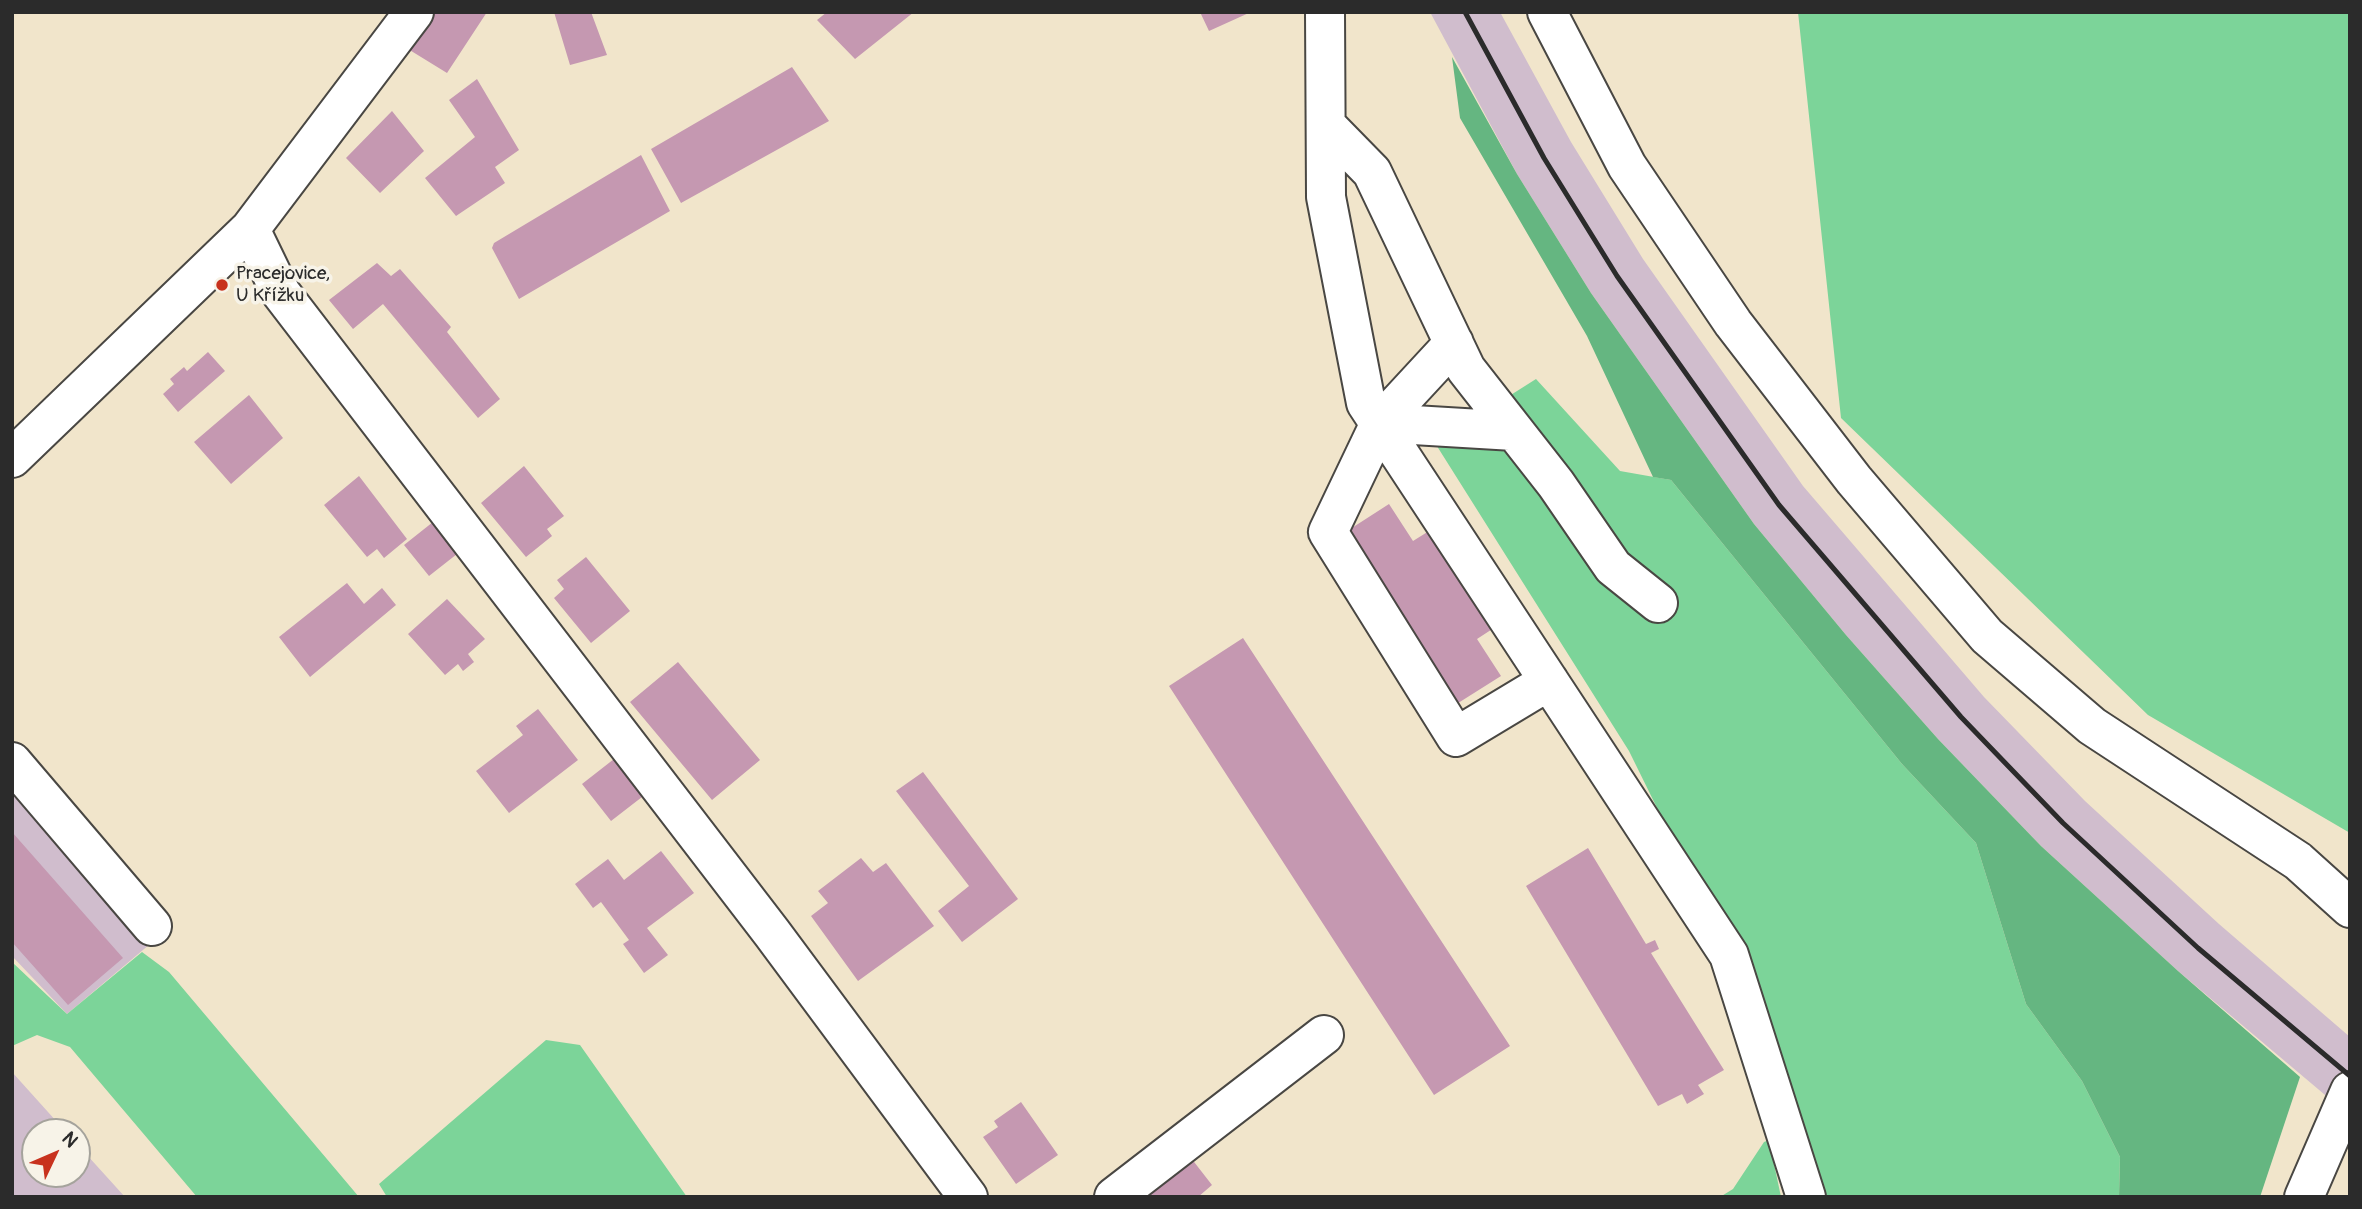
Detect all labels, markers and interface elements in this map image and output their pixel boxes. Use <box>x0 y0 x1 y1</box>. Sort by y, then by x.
place label: Pracejovice, U Křížku <box>236 263 330 307</box>
marker: Pracejovice, U Křížku <box>214 277 230 293</box>
north arrow <box>21 1118 91 1188</box>
text: N <box>57 1127 83 1153</box>

